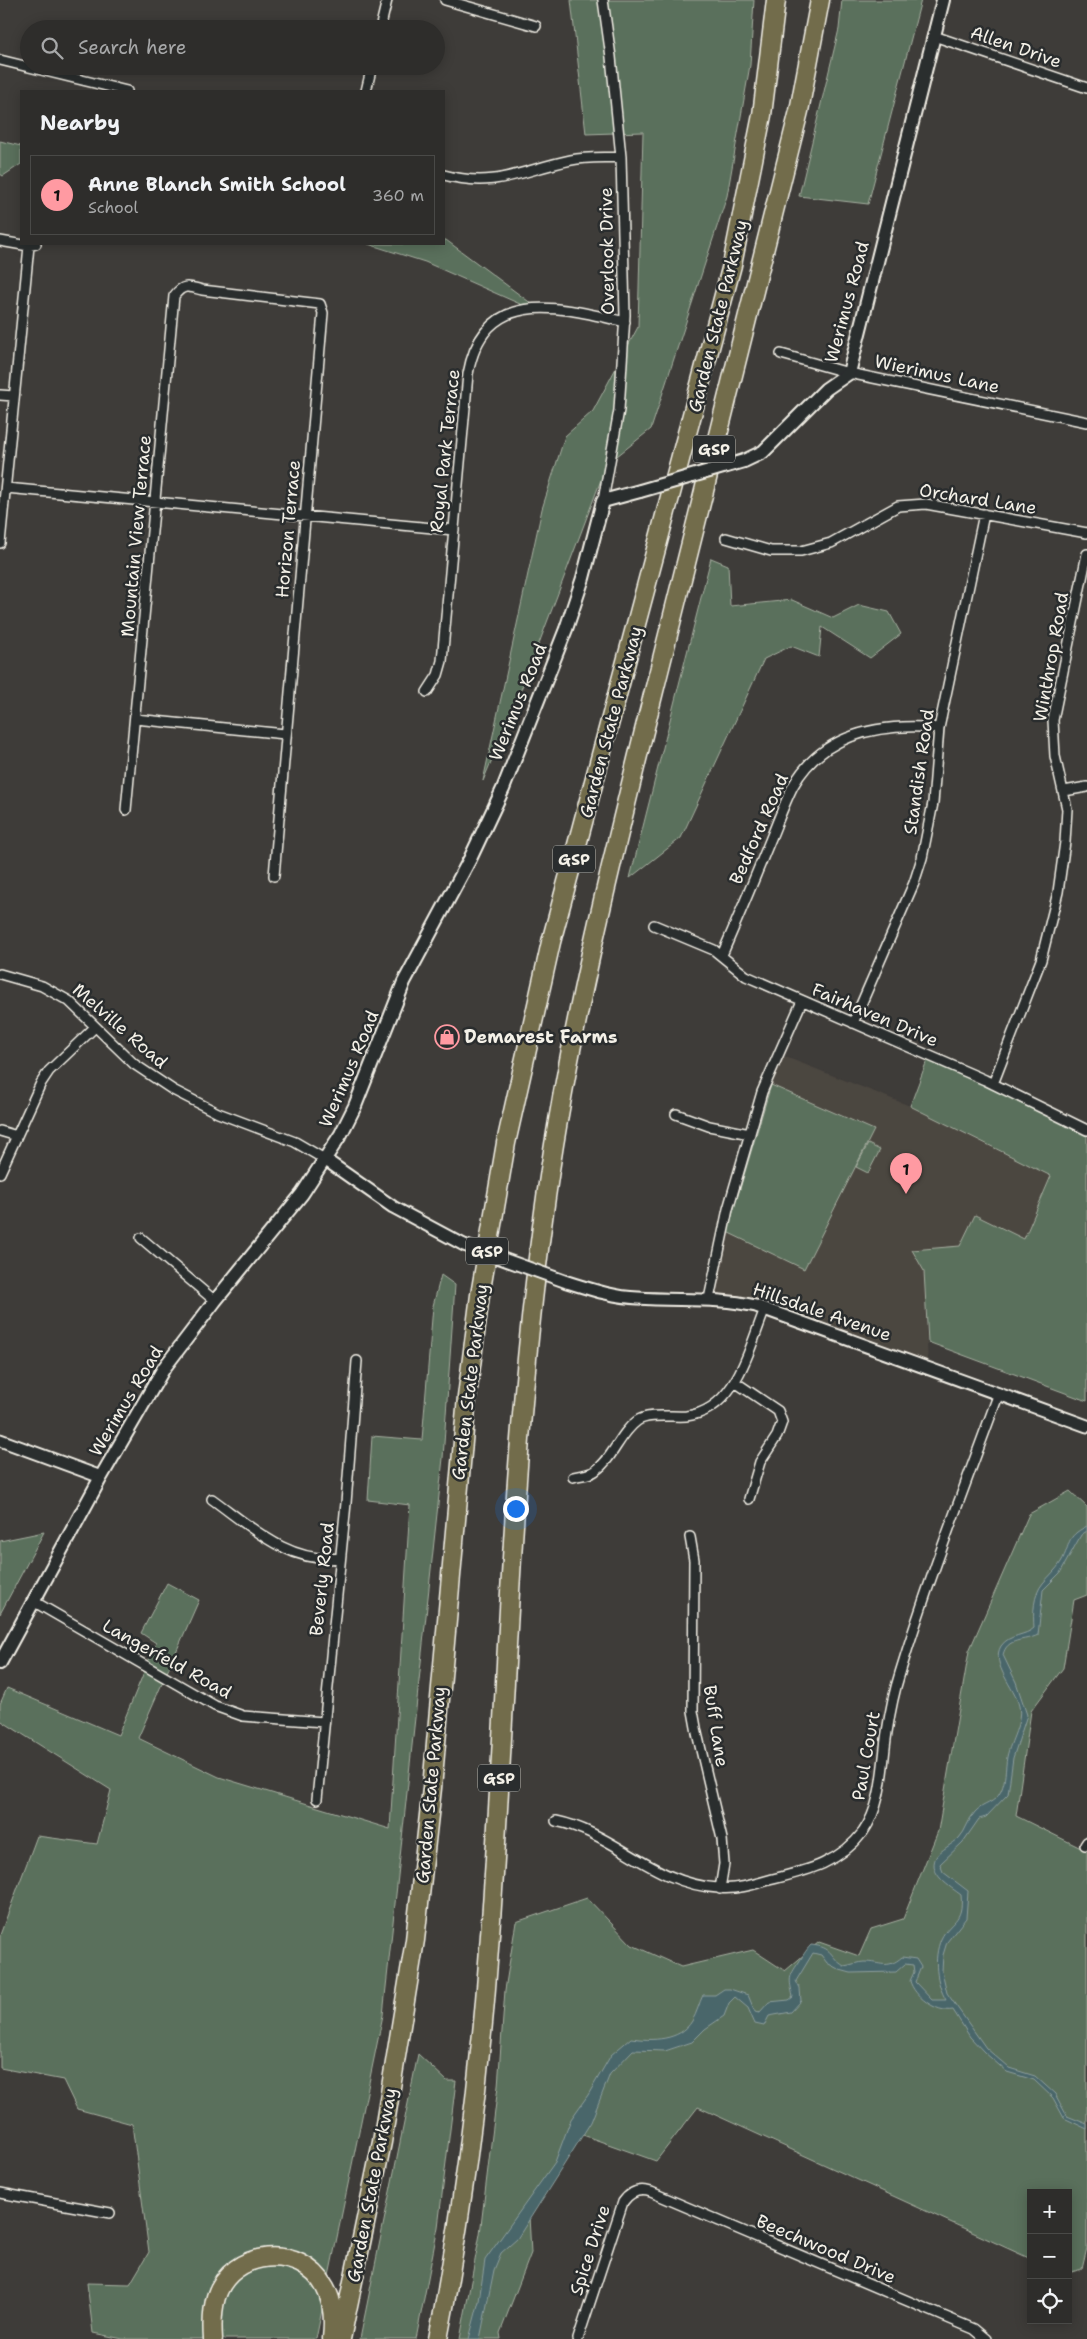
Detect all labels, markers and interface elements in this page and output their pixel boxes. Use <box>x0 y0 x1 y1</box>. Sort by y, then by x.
search box <box>20 20 445 75</box>
street label: Allen Drive <box>967 20 1065 74</box>
icon: search <box>38 34 66 62</box>
text: Search here <box>78 35 187 60</box>
text: Nearby <box>40 109 120 137</box>
text: Anne Blanch Smith School <box>88 172 346 197</box>
text: 1 <box>53 185 61 206</box>
text: 360 m <box>372 185 424 206</box>
street label: Overlook Drive <box>594 187 620 315</box>
text: School <box>88 197 138 218</box>
street label: Garden State Parkway <box>682 217 754 415</box>
street label: Werimus Road <box>819 239 875 365</box>
street label: Wierimus Lane <box>872 349 1002 399</box>
street label: Royal Park Terrace <box>424 368 466 534</box>
street label: Mountain View Terrace <box>115 434 157 638</box>
road number: GSP <box>693 436 735 462</box>
street label: Horizon Terrace <box>270 459 306 599</box>
street label: Orchard Lane <box>918 478 1038 520</box>
street label: Winthrop Road <box>1028 590 1074 724</box>
street label: Garden State Parkway <box>574 623 648 821</box>
street label: Werimus Road <box>483 640 553 764</box>
street label: Standish Road <box>898 708 940 836</box>
street label: Bedford Road <box>724 770 794 888</box>
road number: GSP <box>553 846 595 872</box>
street label: Melville Road <box>67 978 173 1074</box>
street label: Fairhaven Drive <box>808 978 942 1052</box>
street label: Werimus Road <box>314 1007 384 1131</box>
shop icon: Demarest Farms <box>434 1024 460 1050</box>
place label: Demarest Farms <box>464 1025 617 1049</box>
pin: 1 <box>890 1153 922 1194</box>
road number: GSP <box>466 1238 508 1264</box>
street label: Hillsdale Avenue <box>750 1277 894 1347</box>
street label: Garden State Parkway <box>446 1282 494 1482</box>
street label: Werimus Road <box>84 1341 168 1461</box>
your location <box>503 1496 529 1522</box>
street label: Beverly Road <box>304 1521 340 1637</box>
street label: Langerfeld Road <box>98 1614 236 1704</box>
street label: Buff Lane <box>698 1683 734 1769</box>
street label: Garden State Parkway <box>410 1685 452 1885</box>
street label: Paul Court <box>846 1709 886 1803</box>
road number: GSP <box>478 1765 520 1792</box>
street label: Garden State Parkway <box>341 2086 403 2284</box>
map controls <box>1027 2189 1072 2324</box>
button: + <box>1027 2189 1072 2234</box>
street label: Spice Drive <box>564 2202 616 2298</box>
street label: Beechwood Drive <box>753 2209 899 2289</box>
button: − <box>1027 2234 1072 2279</box>
button: locate <box>1027 2279 1072 2324</box>

